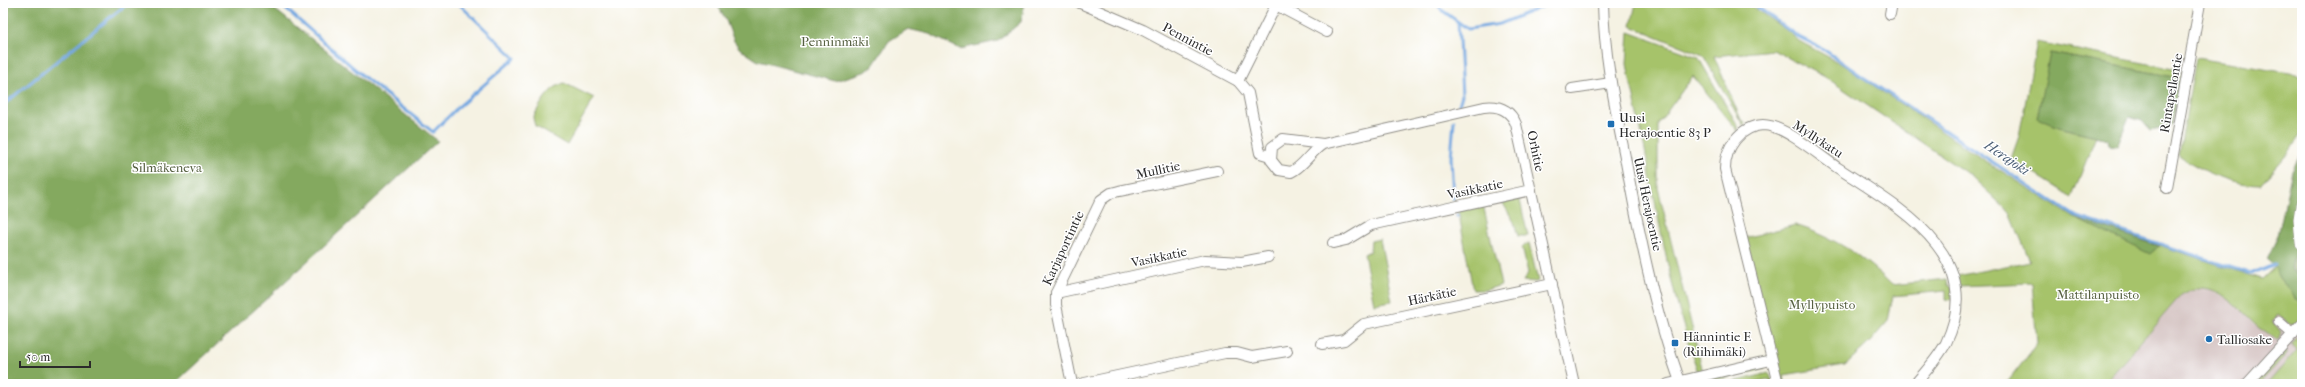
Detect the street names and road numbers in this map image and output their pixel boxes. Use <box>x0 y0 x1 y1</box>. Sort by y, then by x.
street label: Pennintie <box>1160 19 1216 59</box>
street label: Rintapellontie <box>2157 51 2185 134</box>
street label: Myllykatu <box>1790 117 1846 161</box>
street label: Orhitie <box>1524 129 1548 173</box>
street label: Uusi Herajoentie <box>1631 156 1665 253</box>
street label: Mullitie <box>1134 158 1182 182</box>
street label: Vasikkatie <box>1445 176 1505 202</box>
street label: Karjaportintie <box>1039 208 1087 288</box>
street label: Vasikkatie <box>1129 244 1189 270</box>
street label: Härkätie <box>1406 283 1458 308</box>

